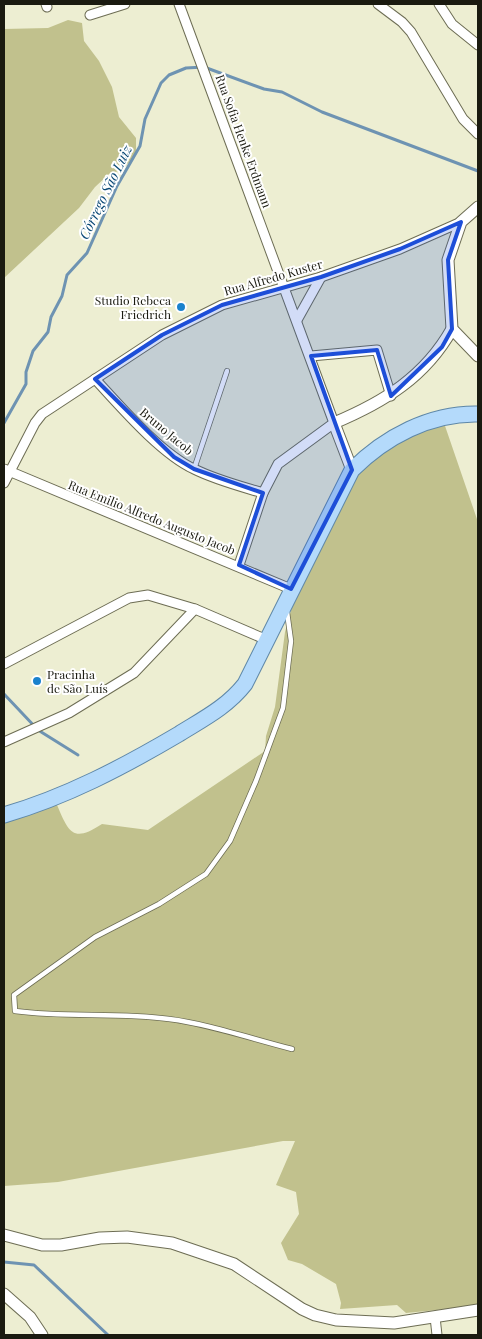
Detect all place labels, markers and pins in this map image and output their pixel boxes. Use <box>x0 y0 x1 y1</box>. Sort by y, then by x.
place label: Studio Rebeca Friedrich <box>95 292 171 322</box>
marker: Studio Rebeca Friedrich <box>175 301 187 313</box>
place label: Pracinha de São Luís <box>47 666 108 696</box>
marker: Pracinha de São Luís <box>31 675 43 687</box>

